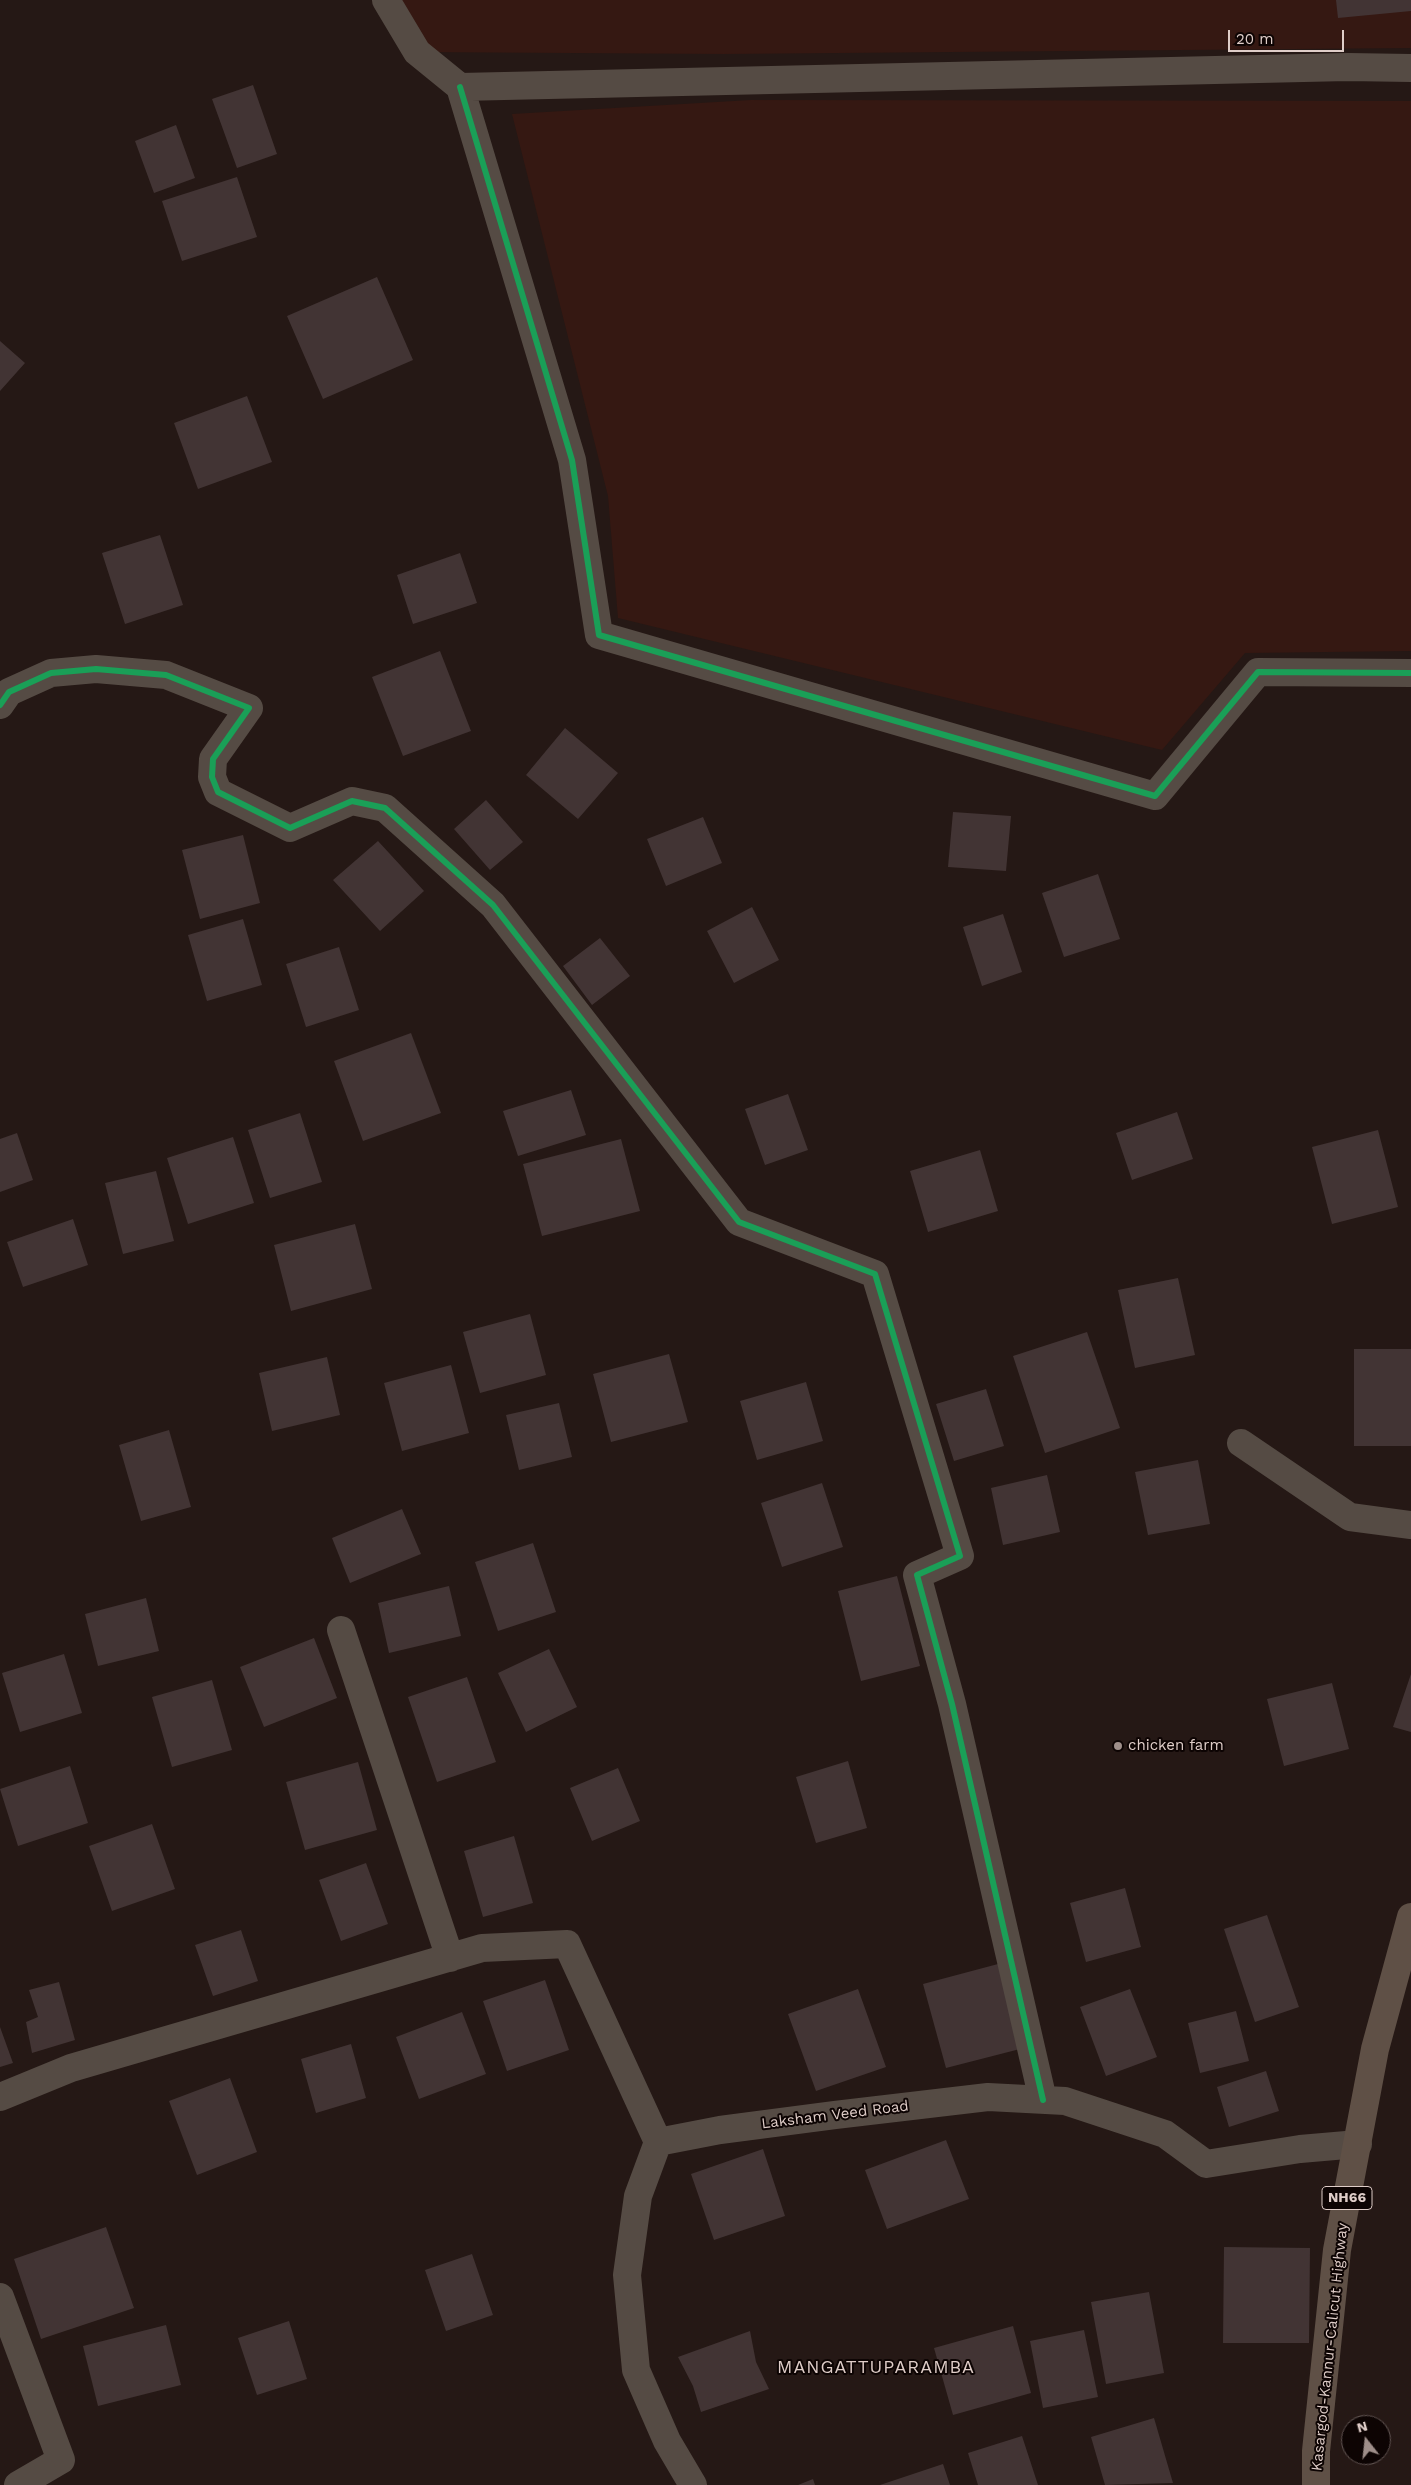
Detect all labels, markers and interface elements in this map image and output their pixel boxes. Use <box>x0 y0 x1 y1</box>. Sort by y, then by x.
scale bar <box>1231 20 1347 52</box>
text: 20 m <box>1236 30 1274 48</box>
place label: chicken farm <box>1128 1737 1224 1755</box>
marker: chicken farm <box>1112 1740 1124 1752</box>
street label: Laksham Veed Road <box>760 2097 910 2133</box>
road number: NH66 <box>1322 2186 1372 2210</box>
street label: Kasargod-Kannur-Calicut Highway <box>1308 2222 1352 2472</box>
district label: MANGATTUPARAMBA <box>775 2357 977 2379</box>
north arrow <box>1341 2415 1391 2465</box>
text: N <box>1355 2417 1369 2436</box>

